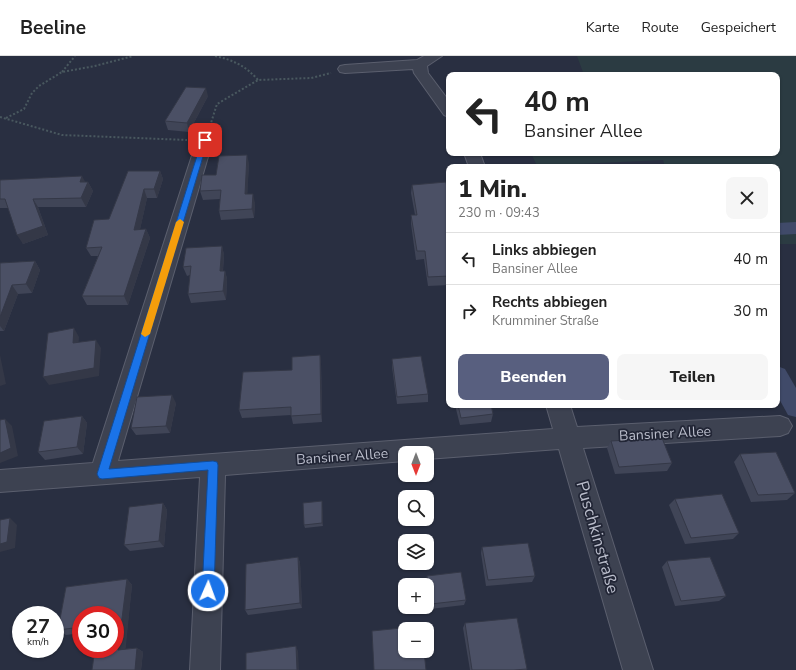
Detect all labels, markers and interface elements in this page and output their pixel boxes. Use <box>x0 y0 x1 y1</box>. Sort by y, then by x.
text: Beeline <box>20 15 86 41</box>
text: Karte <box>586 18 620 37</box>
text: Route <box>642 18 679 37</box>
text: Gespeichert <box>701 18 776 37</box>
text: 40 m <box>524 83 590 121</box>
icon: left <box>458 88 510 140</box>
text: Bansiner Allee <box>524 119 642 143</box>
pin <box>188 123 222 157</box>
icon: arrive <box>194 129 216 151</box>
text: 1 Min. <box>458 173 527 205</box>
button: close <box>726 177 768 219</box>
text: 230 m · 09:43 <box>458 204 540 222</box>
text: Links abbiegen <box>492 240 596 260</box>
icon: left <box>458 248 480 270</box>
text: 40 m <box>733 249 768 269</box>
text: Bansiner Allee <box>492 260 578 278</box>
text: Rechts abbiegen <box>492 292 607 312</box>
icon: right <box>458 300 480 322</box>
text: 30 m <box>733 301 768 321</box>
text: Krumminer Straße <box>492 312 599 330</box>
button: Beenden <box>458 354 609 400</box>
button: Teilen <box>617 354 768 400</box>
street label: Bansiner Allee <box>619 422 712 445</box>
street label: Bansiner Allee <box>295 444 389 469</box>
north arrow <box>398 446 434 482</box>
map controls <box>398 446 434 658</box>
street label: Puschkinstraße <box>570 478 625 596</box>
button: search <box>398 490 434 526</box>
button: layers <box>398 534 434 570</box>
position arrow <box>187 570 229 612</box>
button: + <box>398 578 434 614</box>
speed limit sign: 30 <box>72 606 124 658</box>
text: 27 <box>26 613 50 640</box>
button: − <box>398 622 434 658</box>
text: km/h <box>27 635 49 649</box>

